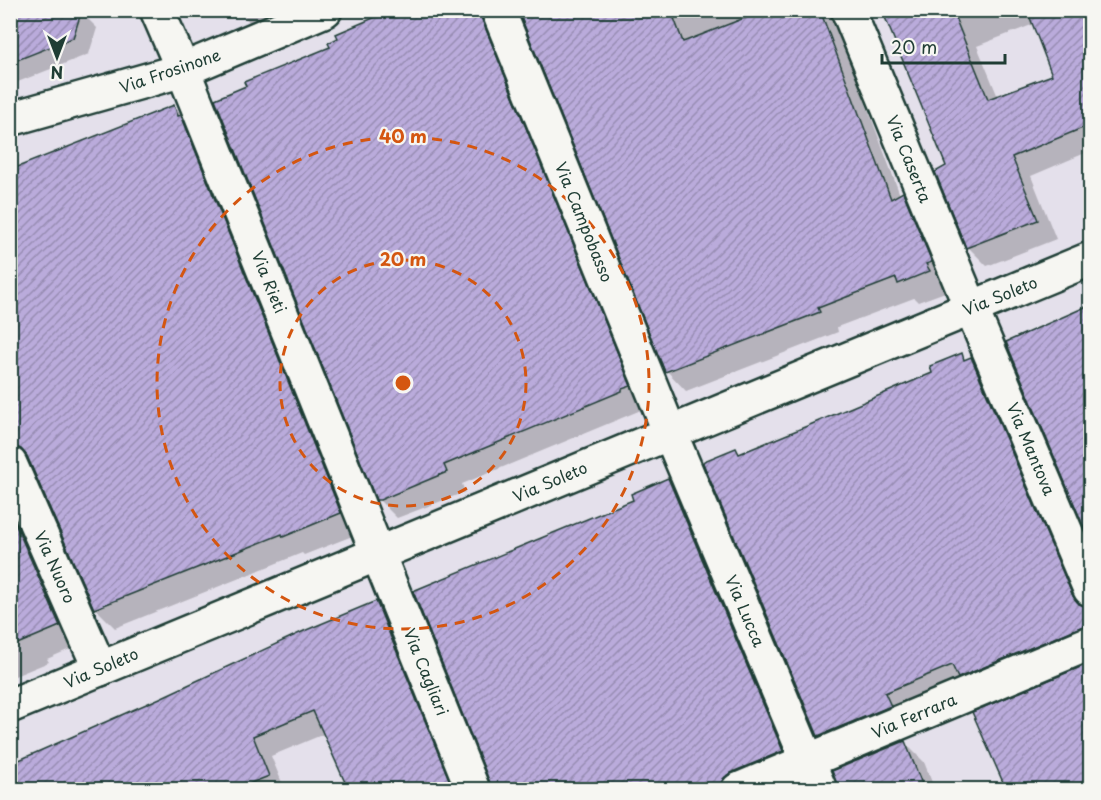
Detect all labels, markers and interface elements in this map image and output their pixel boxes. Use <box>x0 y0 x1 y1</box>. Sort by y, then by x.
north arrow <box>27 27 87 87</box>
scale bar <box>882 27 1005 65</box>
text: 20 m <box>891 33 937 60</box>
street label: Via Frosinone <box>116 42 224 99</box>
text: N <box>51 61 63 85</box>
street label: Via Caserta <box>881 111 938 206</box>
text: 40 m <box>379 122 427 149</box>
street label: Via Campobasso <box>550 158 620 286</box>
text: 20 m <box>380 245 426 272</box>
street label: Via Rieti <box>247 247 293 316</box>
street label: Via Soleto <box>959 269 1041 321</box>
centre of rings <box>393 373 413 393</box>
street label: Via Mantova <box>1002 398 1062 499</box>
street label: Via Soleto <box>509 455 591 508</box>
street label: Via Nuoro <box>29 526 83 607</box>
street label: Via Lucca <box>720 571 772 650</box>
street label: Via Cagliari <box>399 624 455 719</box>
street label: Via Soleto <box>60 641 142 694</box>
street label: Via Ferrara <box>867 686 960 744</box>

